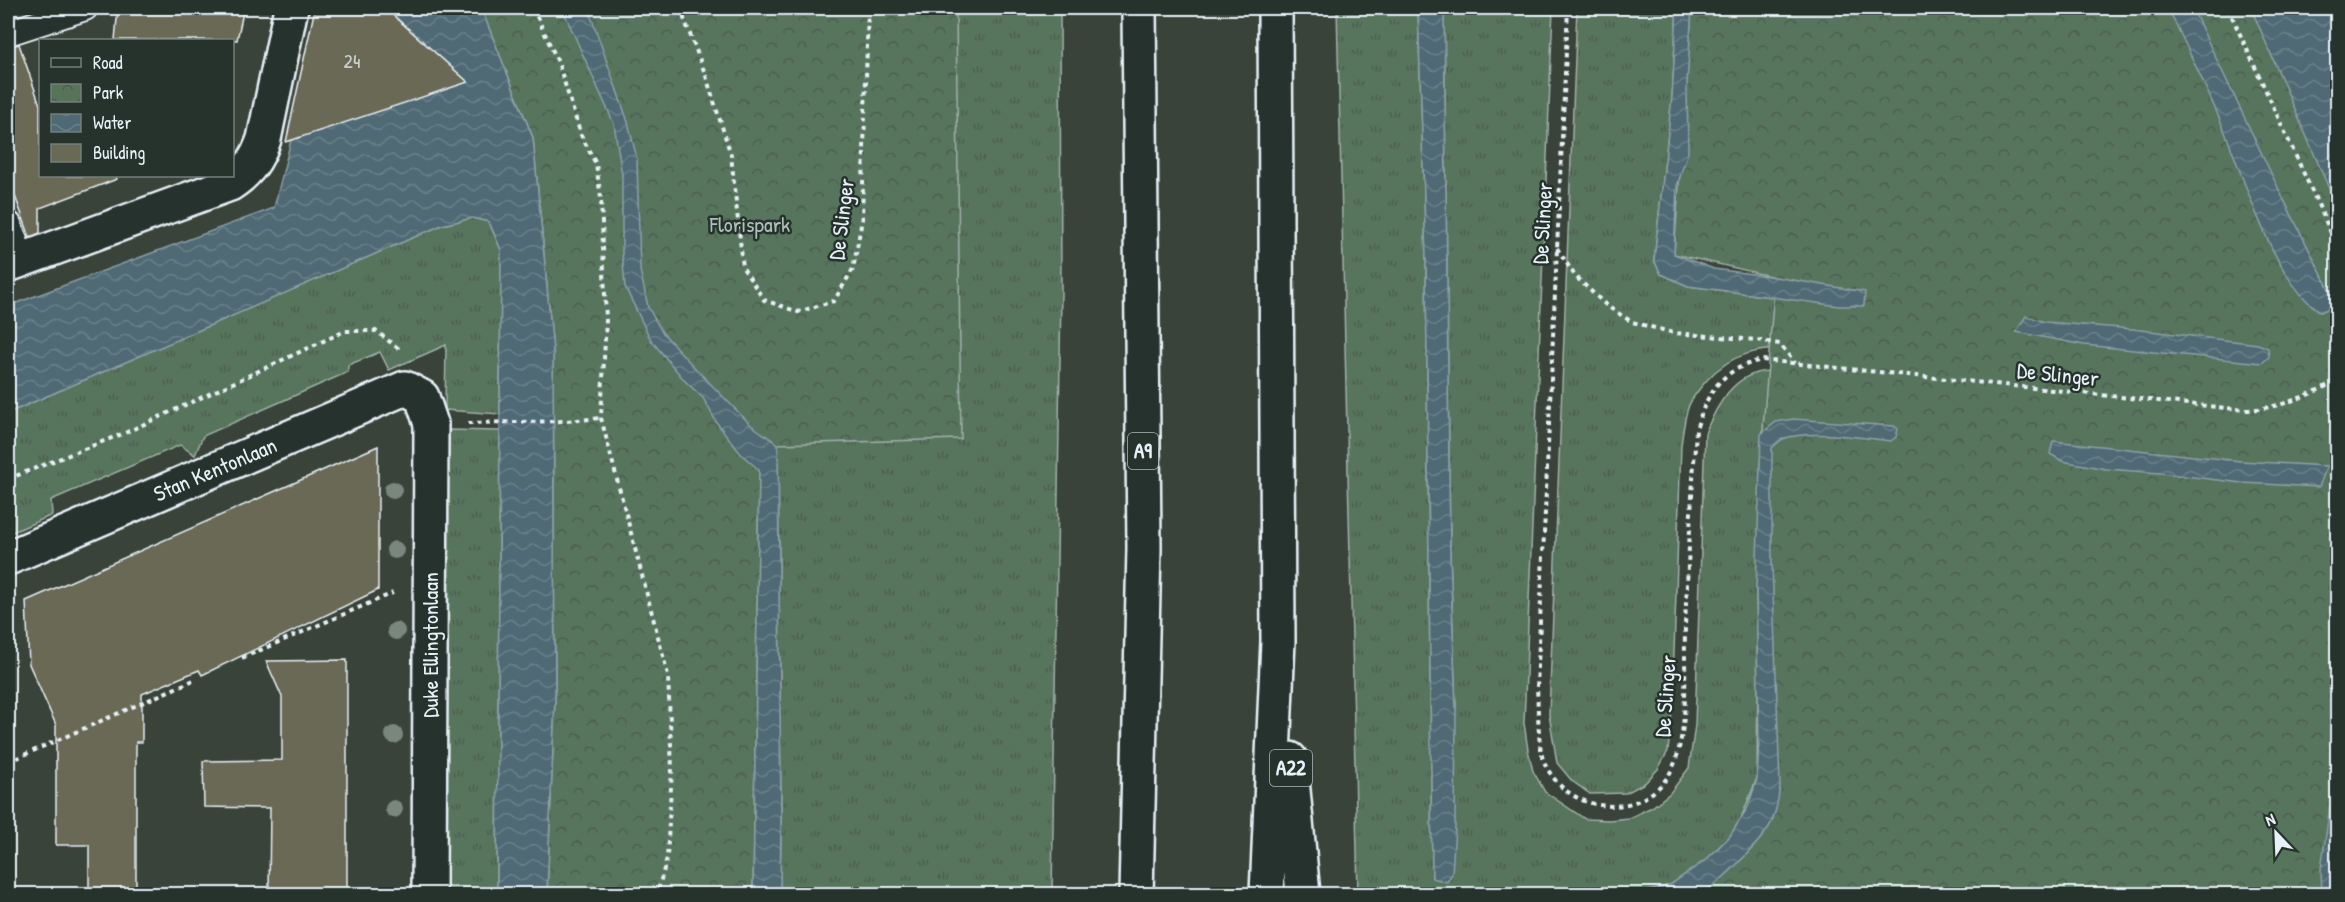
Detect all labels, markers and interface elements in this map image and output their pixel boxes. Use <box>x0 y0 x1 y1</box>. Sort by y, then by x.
legend <box>39 39 234 177</box>
house number: 24 <box>344 47 360 74</box>
text: Road <box>93 50 123 75</box>
text: Park <box>93 80 124 105</box>
text: Water <box>93 110 131 135</box>
text: Building <box>93 140 145 165</box>
street label: De Slinger <box>821 176 861 262</box>
street label: De Slinger <box>1525 181 1559 265</box>
park label: Florispark <box>709 209 790 239</box>
street label: De Slinger <box>2016 355 2101 393</box>
street label: Stan Kentonlaan <box>149 430 281 508</box>
road number: A9 <box>1128 433 1158 469</box>
street label: Duke Ellingtonlaan <box>415 572 445 718</box>
street label: De Slinger <box>1647 653 1683 738</box>
road number: A22 <box>1270 750 1312 786</box>
north arrow <box>2246 803 2306 863</box>
text: N <box>2262 807 2279 831</box>

